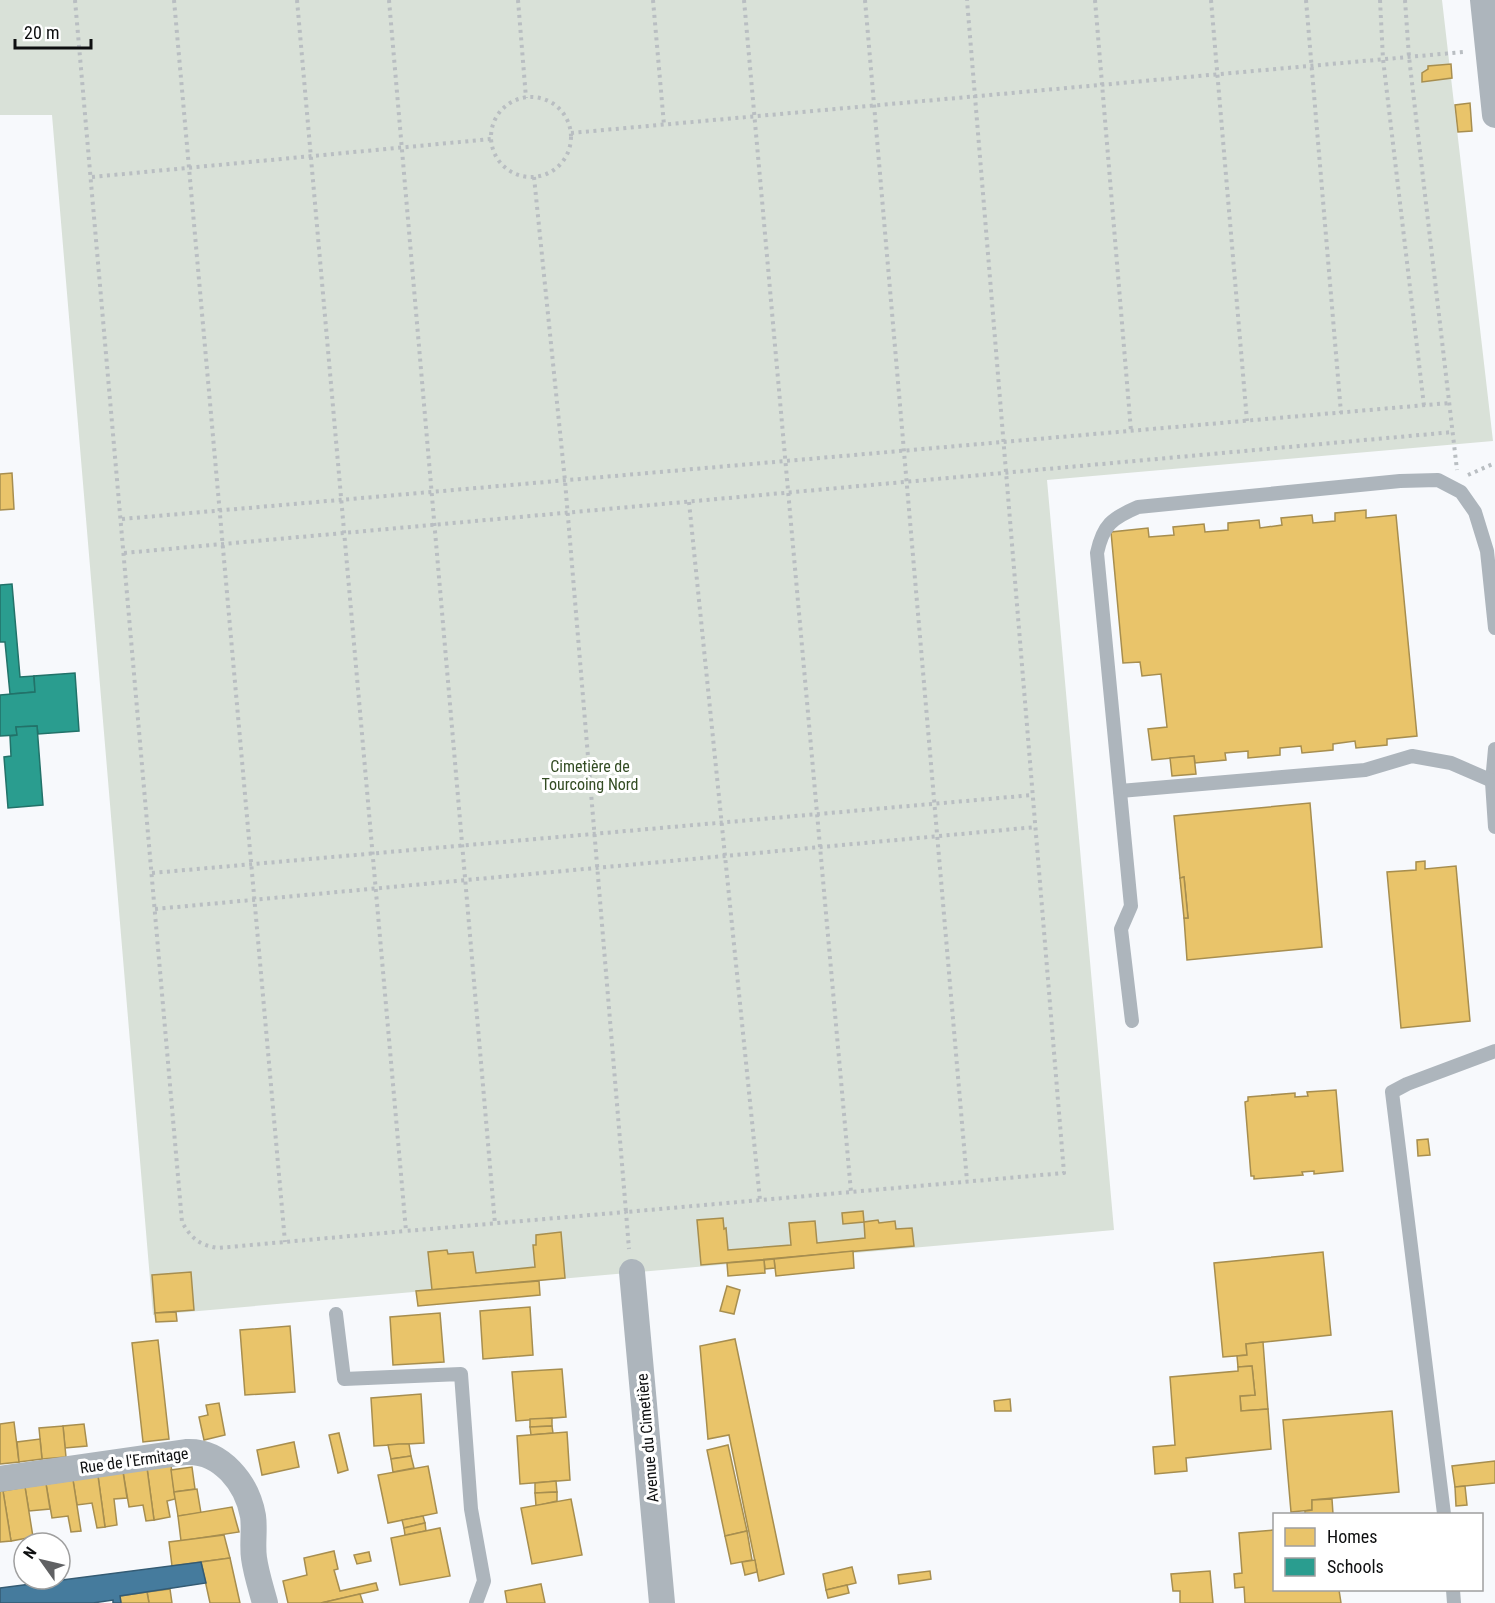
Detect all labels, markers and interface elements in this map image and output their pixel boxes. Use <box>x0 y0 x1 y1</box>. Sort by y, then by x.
scale bar <box>15 12 92 50</box>
text: 20 m <box>24 22 59 43</box>
park label: Cimetière de Tourcoing Nord <box>541 757 639 794</box>
street label: Avenue du Cimetière <box>632 1373 663 1503</box>
street label: Rue de l'Ermitage <box>79 1443 190 1478</box>
legend <box>1273 1513 1483 1591</box>
text: Homes <box>1327 1526 1377 1547</box>
north arrow <box>12 1531 72 1591</box>
text: N <box>19 1544 41 1562</box>
text: Schools <box>1327 1556 1384 1577</box>

